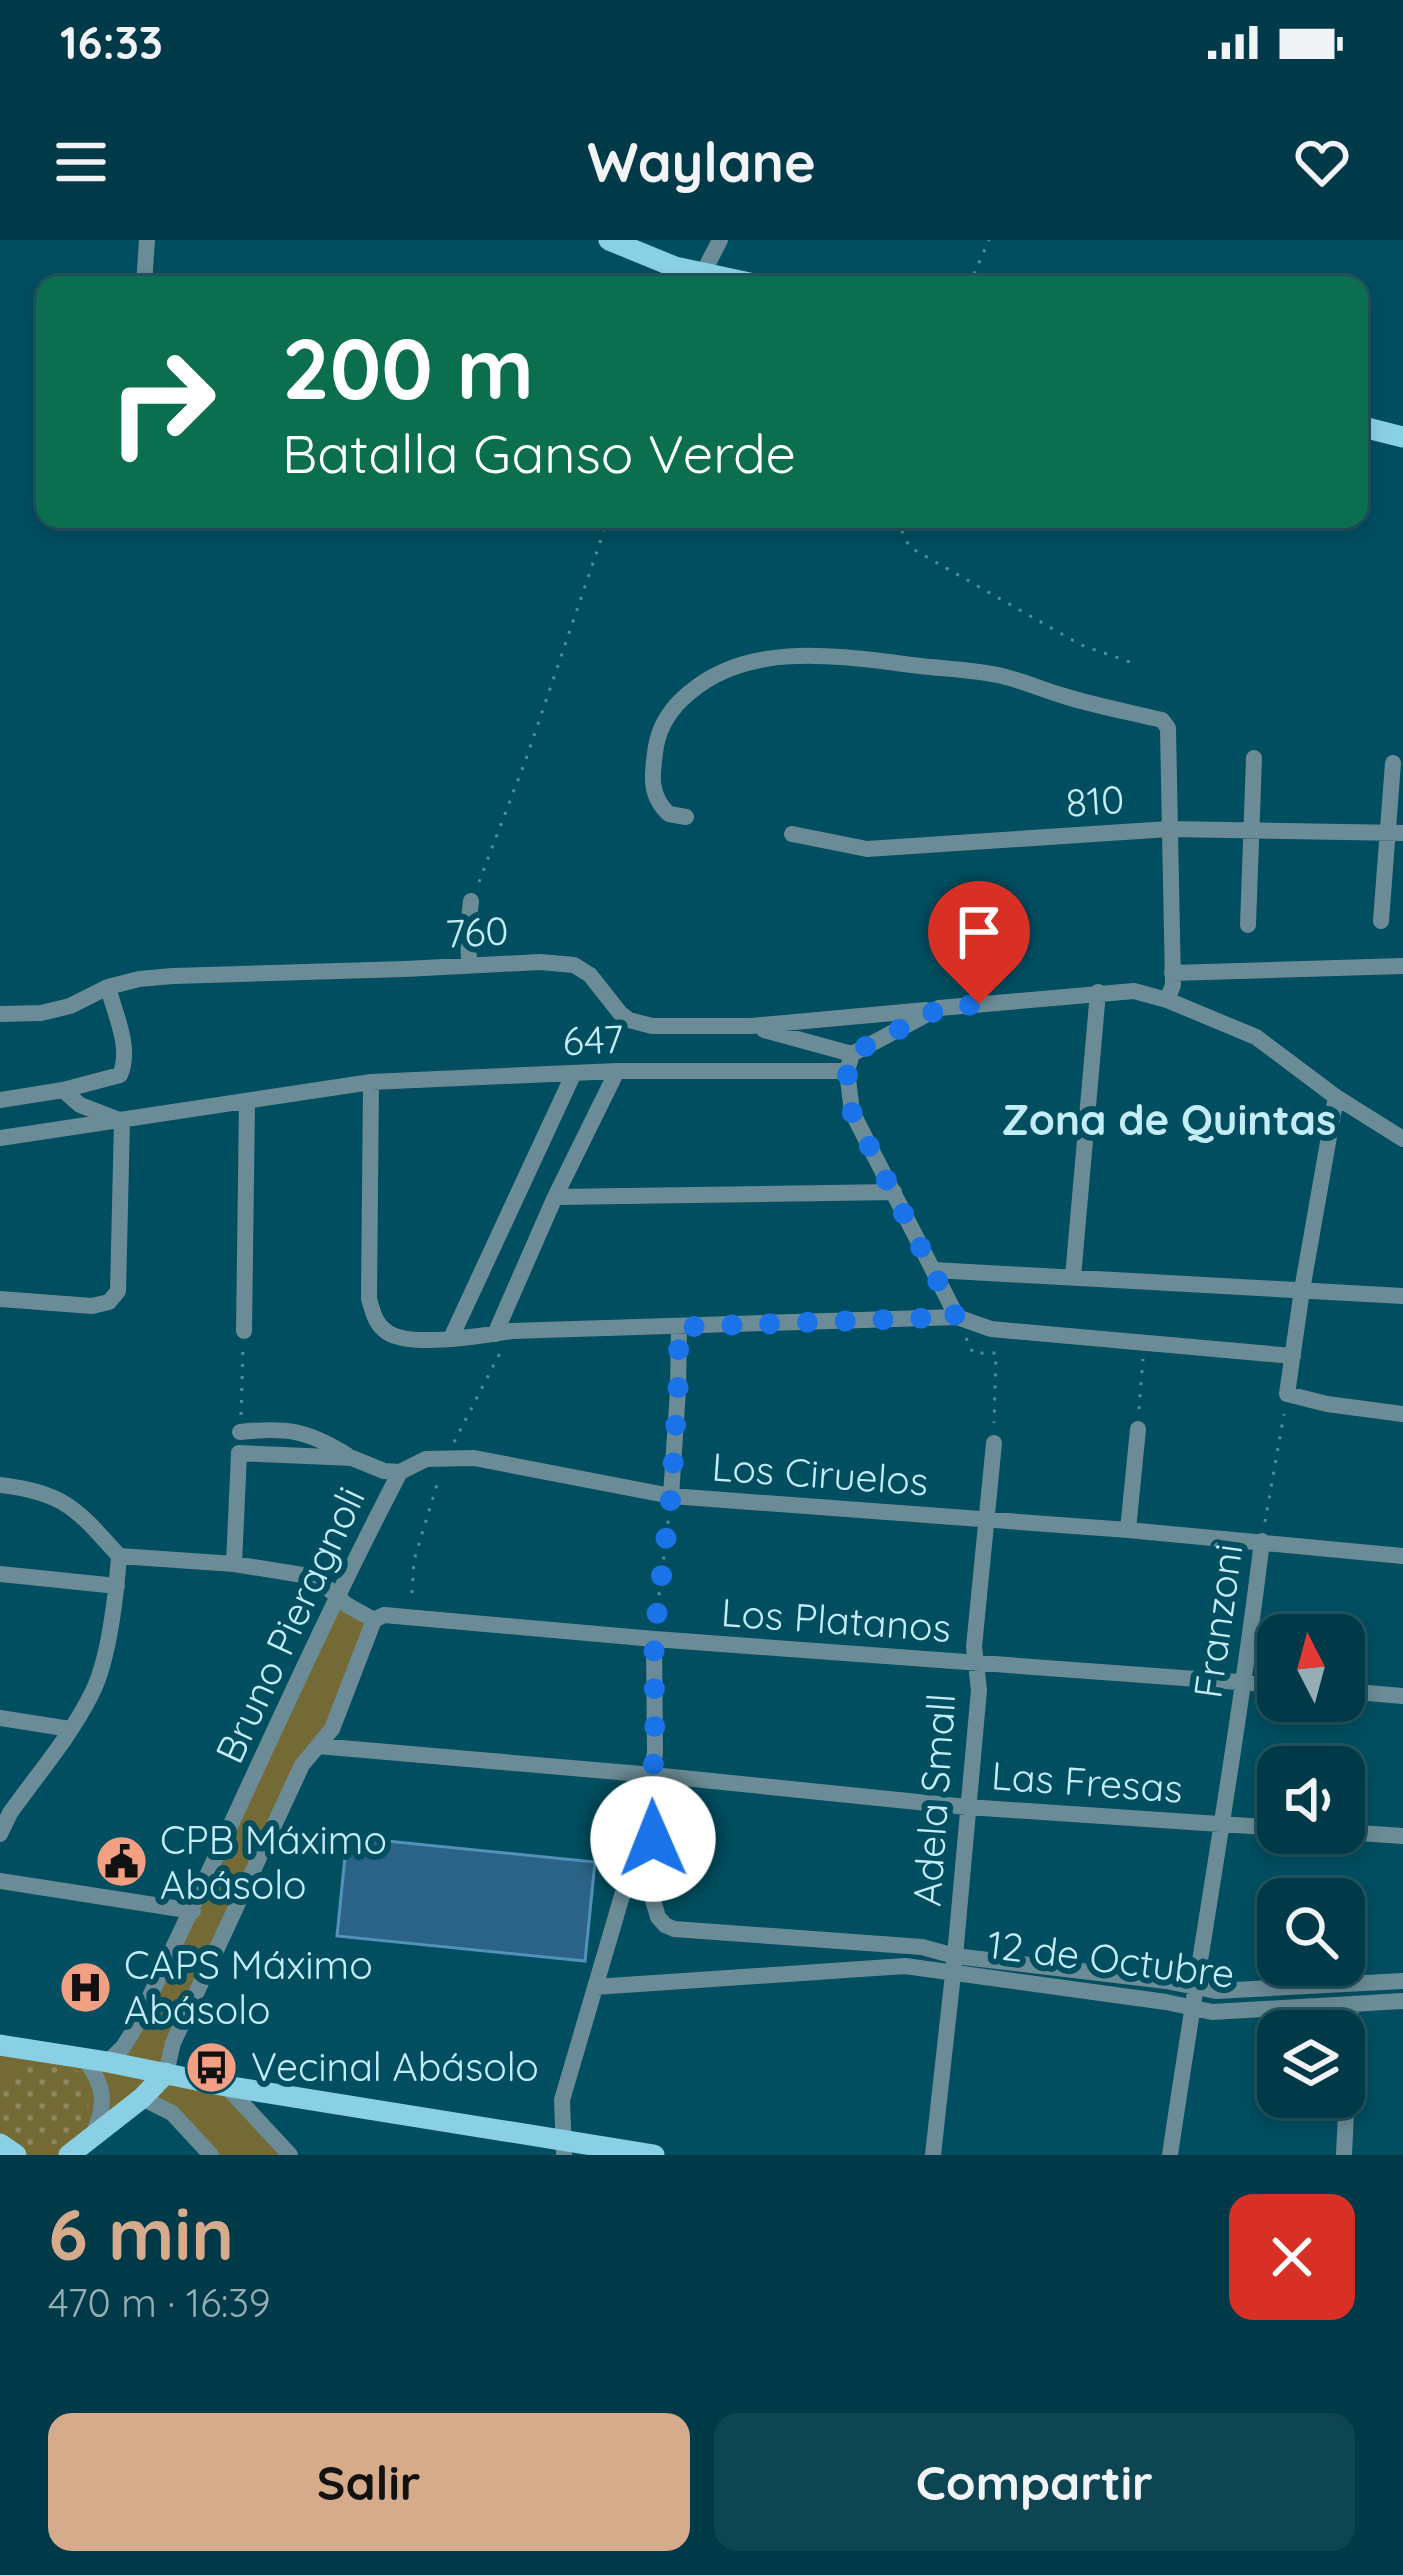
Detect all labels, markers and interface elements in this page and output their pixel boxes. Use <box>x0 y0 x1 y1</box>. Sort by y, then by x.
text: 16:33 <box>60 14 163 70</box>
text: Waylane <box>587 128 816 196</box>
icon: menu <box>48 129 114 195</box>
icon: heart <box>1289 129 1355 195</box>
text: 200 m <box>282 315 534 420</box>
icon: right <box>84 324 240 480</box>
text: Batalla Ganso Verde <box>282 419 796 487</box>
street label: 810 <box>1064 774 1126 827</box>
pin <box>928 881 1030 1004</box>
icon: arrive <box>946 899 1012 965</box>
street label: 760 <box>444 905 510 958</box>
street label: 647 <box>561 1013 625 1066</box>
district label: Zona de Quintas <box>1002 1093 1336 1146</box>
street label: Los Ciruelos <box>710 1442 930 1506</box>
street label: Bruno Pieragnoli <box>204 1479 375 1771</box>
street label: Franzoni <box>1182 1541 1253 1701</box>
street label: Los Platanos <box>719 1587 953 1652</box>
north arrow <box>1257 1614 1365 1722</box>
map controls <box>1257 1614 1365 2118</box>
street label: Adela Small <box>902 1692 965 1908</box>
button: sound <box>1257 1746 1365 1854</box>
street label: Las Fresas <box>990 1750 1184 1813</box>
position arrow <box>590 1776 716 1902</box>
place label: CPB Máximo Abásolo <box>160 1815 387 1909</box>
public building icon: CPB Máximo Abásolo <box>93 1834 149 1890</box>
button: search <box>1257 1878 1365 1986</box>
street label: 12 de Octubre <box>985 1919 1237 1998</box>
place label: CAPS Máximo Abásolo <box>124 1940 373 2034</box>
hospital icon: CAPS Máximo Abásolo <box>57 1959 113 2015</box>
button: layers <box>1257 2010 1365 2118</box>
bus stop icon: Vecinal Abásolo <box>184 2039 240 2095</box>
place label: Vecinal Abásolo <box>251 2042 539 2091</box>
text: 6 min <box>48 2188 234 2278</box>
button: close <box>1229 2194 1355 2320</box>
text: 470 m · 16:39 <box>48 2278 271 2327</box>
button: Salir <box>48 2413 690 2551</box>
button: Compartir <box>714 2413 1355 2551</box>

